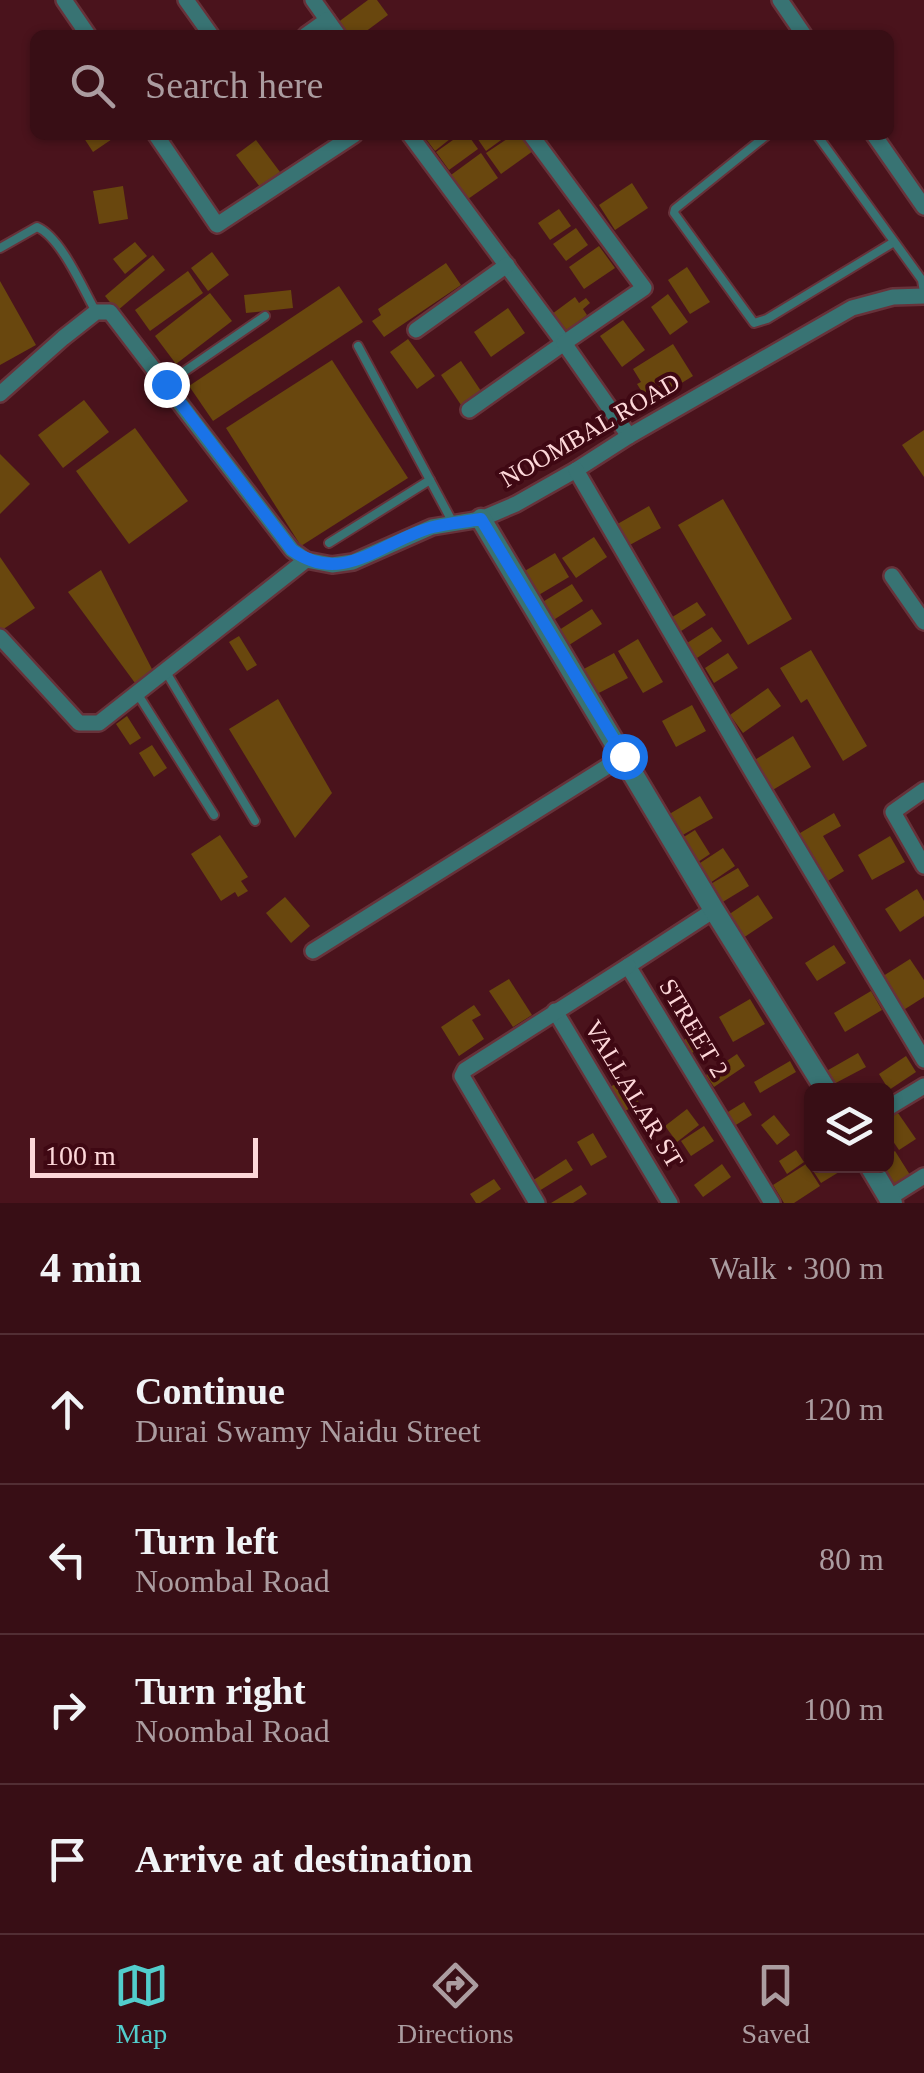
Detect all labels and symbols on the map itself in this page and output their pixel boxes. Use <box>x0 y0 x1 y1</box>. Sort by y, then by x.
route end <box>144 362 190 408</box>
street label: NOOMBAL ROAD <box>496 368 684 492</box>
route start <box>602 734 648 780</box>
street label: STREET 2 <box>654 974 734 1082</box>
street label: VALLALAR ST <box>579 1016 689 1172</box>
scale bar <box>30 1133 258 1178</box>

